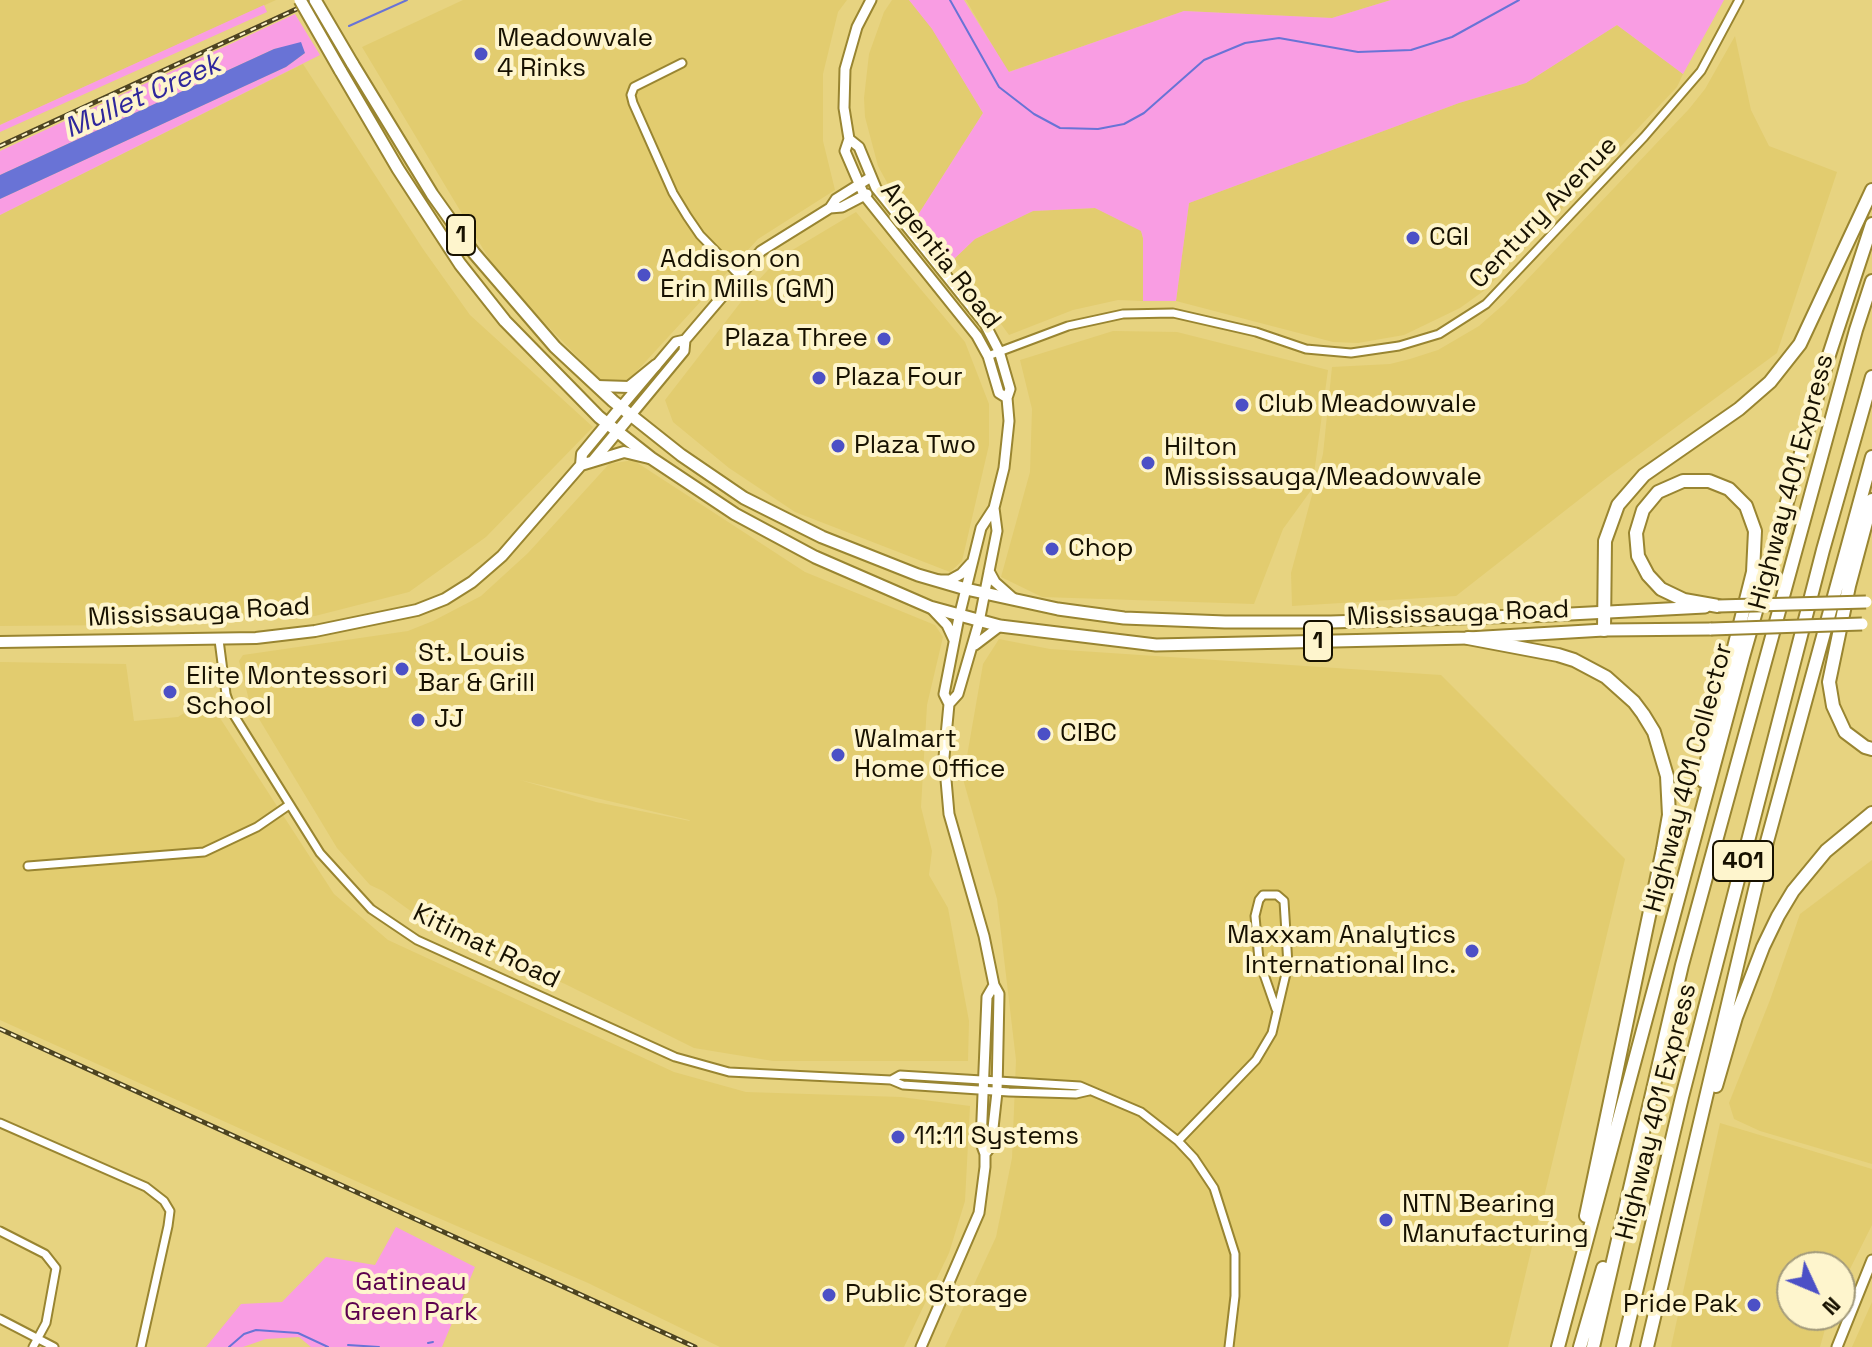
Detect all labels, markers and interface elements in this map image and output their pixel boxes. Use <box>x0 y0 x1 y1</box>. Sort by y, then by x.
place label: Meadowvale 4 Rinks <box>497 23 653 84</box>
marker: Meadowvale 4 Rinks <box>472 45 490 63</box>
water label: Mullet Creek <box>60 48 226 146</box>
street label: Century Avenue <box>1463 130 1625 296</box>
street label: Argentia Road <box>873 177 1007 335</box>
road number: 1 <box>447 215 475 255</box>
place label: CGI <box>1429 222 1469 254</box>
marker: CGI <box>1404 229 1422 247</box>
place label: Addison on Erin Mills (GM) <box>660 244 834 306</box>
marker: Addison on Erin Mills (GM) <box>635 266 653 284</box>
place label: Plaza Three <box>725 323 868 355</box>
marker: Plaza Three <box>875 330 893 348</box>
street label: Highway 401 Express <box>1743 351 1841 613</box>
place label: Plaza Four <box>835 362 963 394</box>
marker: Plaza Four <box>810 369 828 387</box>
place label: Club Meadowvale <box>1258 389 1477 421</box>
marker: Club Meadowvale <box>1233 396 1251 414</box>
place label: Plaza Two <box>854 430 976 462</box>
place label: Hilton Mississauga/Meadowvale <box>1164 432 1482 494</box>
marker: Plaza Two <box>829 437 847 455</box>
marker: Hilton Mississauga/Meadowvale <box>1139 454 1157 472</box>
place label: Chop <box>1068 533 1133 565</box>
marker: Chop <box>1043 540 1061 558</box>
street label: Mississauga Road <box>87 592 311 634</box>
street label: Mississauga Road <box>1346 595 1570 633</box>
road number: 1 <box>1304 621 1332 661</box>
place label: St. Louis Bar & Grill <box>418 638 535 700</box>
street label: Highway 401 Collector <box>1638 640 1740 916</box>
marker: St. Louis Bar & Grill <box>393 660 411 678</box>
place label: Elite Montessori School <box>186 661 388 722</box>
marker: Elite Montessori School <box>161 683 179 701</box>
place label: JJ <box>434 704 464 736</box>
marker: JJ <box>409 711 427 729</box>
place label: CIBC <box>1060 718 1117 750</box>
place label: Walmart Home Office <box>854 724 1005 786</box>
marker: CIBC <box>1035 725 1053 743</box>
marker: Walmart Home Office <box>829 746 847 764</box>
road number: 401 <box>1713 841 1773 881</box>
street label: Kitimat Road <box>407 898 565 996</box>
place label: Maxxam Analytics International Inc. <box>1227 920 1456 982</box>
marker: Maxxam Analytics International Inc. <box>1463 942 1481 960</box>
street label: Highway 401 Express <box>1610 981 1704 1243</box>
place label: 11:11 Systems <box>914 1121 1079 1153</box>
marker: 11:11 Systems <box>889 1128 907 1146</box>
place label: NTN Bearing Manufacturing <box>1402 1189 1589 1250</box>
marker: NTN Bearing Manufacturing <box>1377 1211 1395 1229</box>
north arrow <box>1776 1251 1856 1331</box>
park label: Gatineau Green Park <box>344 1267 478 1328</box>
place label: Public Storage <box>845 1279 1028 1311</box>
marker: Public Storage <box>820 1286 838 1304</box>
place label: Pride Pak <box>1623 1289 1738 1321</box>
text: N <box>1817 1291 1847 1321</box>
marker: Pride Pak <box>1745 1296 1763 1314</box>

